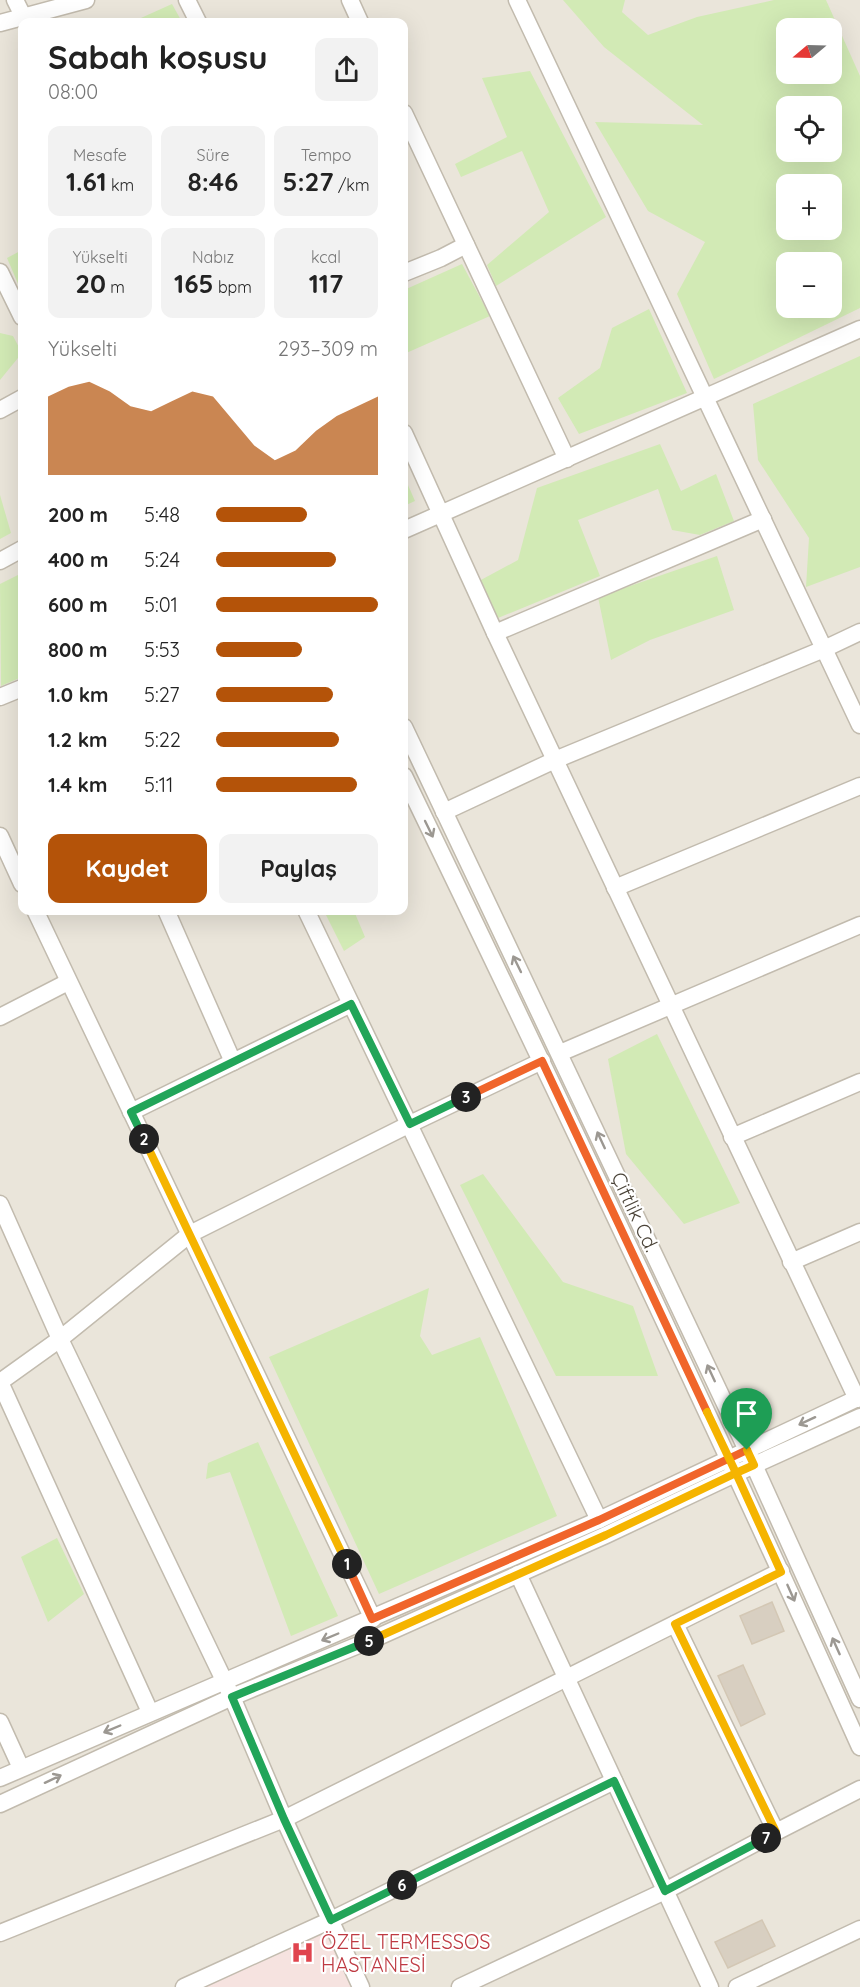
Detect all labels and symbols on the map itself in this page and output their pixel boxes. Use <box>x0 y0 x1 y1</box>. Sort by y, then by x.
north arrow <box>776 18 842 84</box>
one-way arrow <box>424 819 435 837</box>
one-way arrow <box>511 955 522 973</box>
pin: 3 <box>451 1082 481 1112</box>
pin: 2 <box>129 1124 159 1154</box>
one-way arrow <box>594 1132 606 1150</box>
street label: Çiftlik Cd. <box>606 1168 665 1256</box>
one-way arrow <box>704 1365 716 1383</box>
pin <box>721 1388 772 1450</box>
one-way arrow <box>798 1416 816 1428</box>
pin: 1 <box>332 1549 362 1579</box>
one-way arrow <box>786 1584 797 1602</box>
pin: 5 <box>354 1626 384 1656</box>
one-way arrow <box>322 1632 340 1643</box>
one-way arrow <box>830 1638 841 1656</box>
one-way arrow <box>103 1724 121 1735</box>
one-way arrow <box>44 1773 62 1785</box>
pin: 7 <box>751 1823 781 1853</box>
pin: 6 <box>387 1870 417 1900</box>
place label: ÖZEL TERMESSOS HASTANESİ <box>321 1929 490 1977</box>
hospital icon: ÖZEL TERMESSOS HASTANESİ <box>290 1940 316 1966</box>

